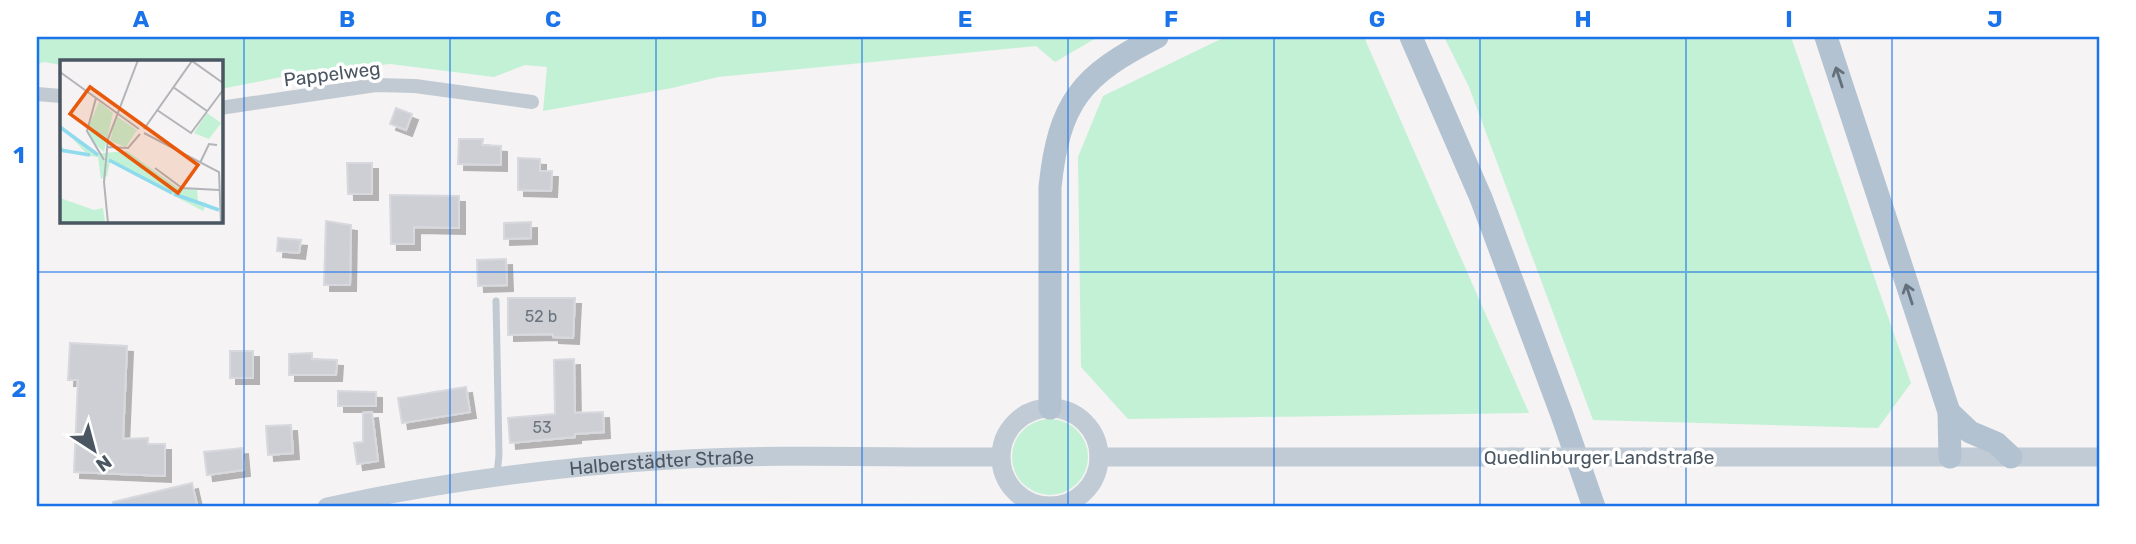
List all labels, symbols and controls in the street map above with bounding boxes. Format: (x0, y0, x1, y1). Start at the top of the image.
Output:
text: A (133, 5, 150, 33)
text: B (339, 5, 355, 33)
text: C (545, 5, 561, 33)
text: D (751, 5, 767, 33)
text: E (958, 5, 972, 33)
text: F (1164, 5, 1178, 33)
text: G (1369, 5, 1385, 33)
text: H (1574, 5, 1592, 33)
text: I (1785, 5, 1793, 33)
text: J (1987, 5, 2003, 33)
street label: Pappelweg (282, 57, 382, 91)
inset map (60, 60, 222, 222)
one-way arrow (1832, 67, 1844, 89)
text: 1 (13, 141, 25, 169)
one-way arrow (1902, 283, 1915, 305)
house number: 52 b (525, 307, 557, 326)
text: 2 (12, 375, 26, 403)
north arrow (60, 414, 130, 484)
house number: 53 (532, 418, 552, 437)
street label: Halberstädter Straße (568, 445, 754, 480)
street label: Quedlinburger Landstraße (1484, 446, 1714, 469)
text: N (91, 450, 116, 477)

